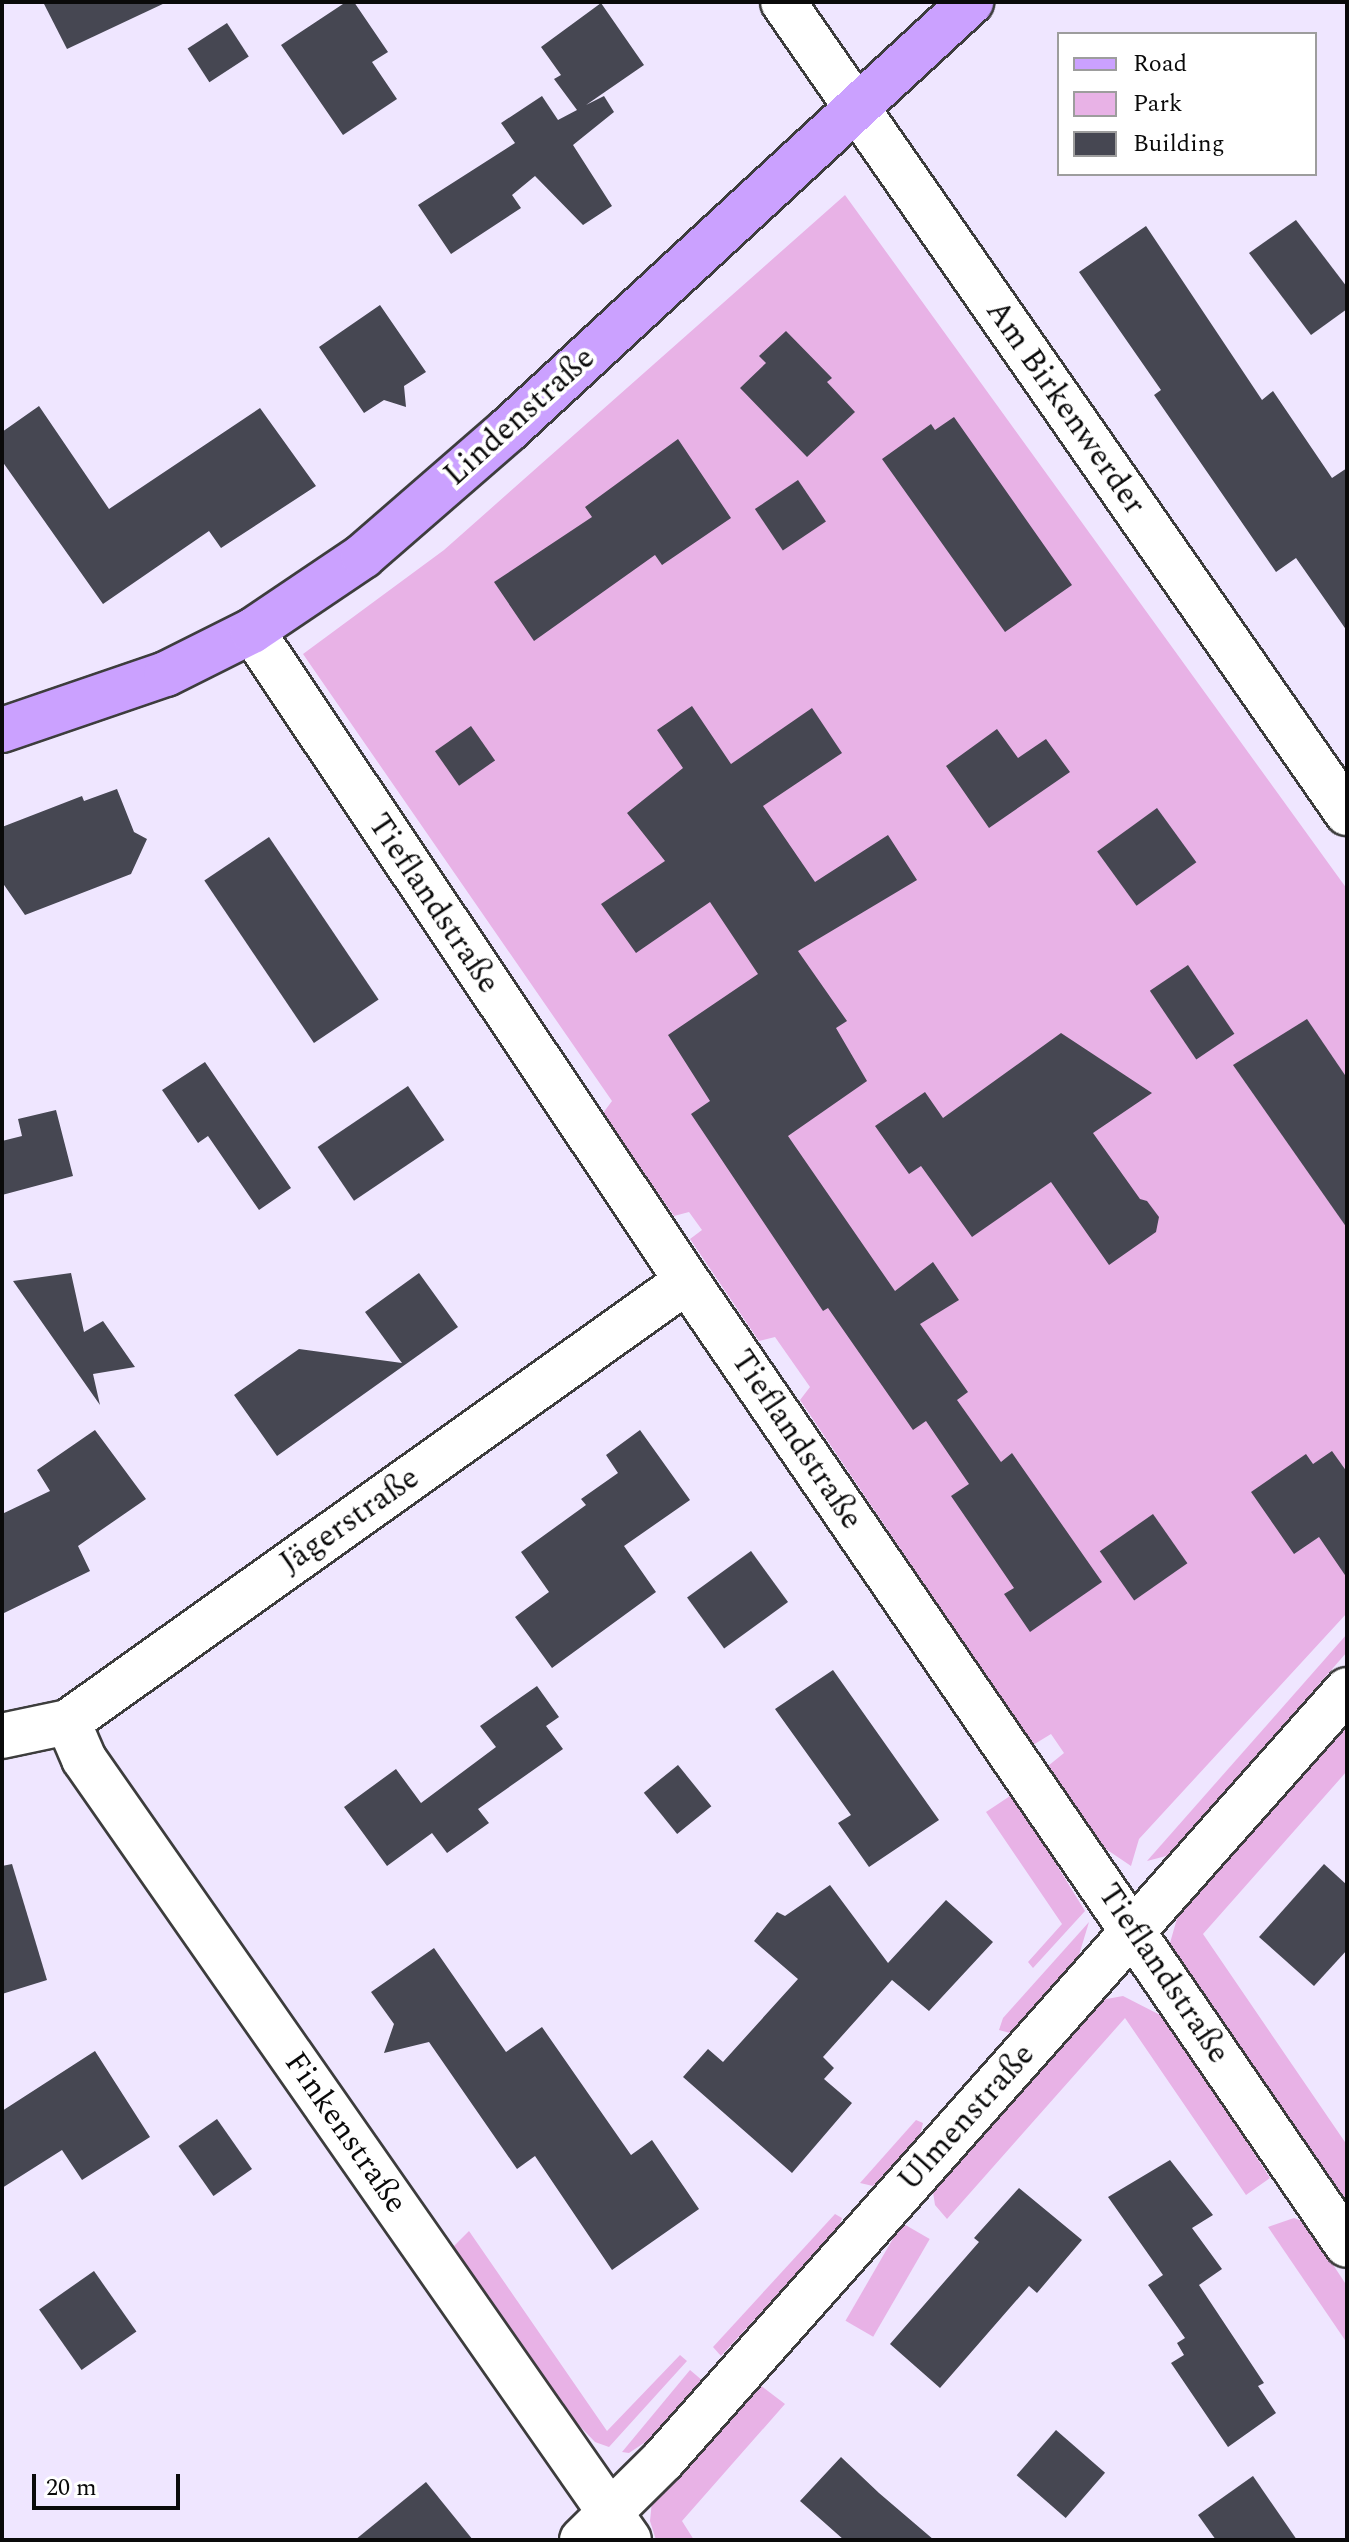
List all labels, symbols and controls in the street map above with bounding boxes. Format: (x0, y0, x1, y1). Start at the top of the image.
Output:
legend (1057, 32, 1317, 176)
text: Road (1133, 46, 1187, 82)
text: Park (1133, 86, 1183, 122)
text: Building (1133, 126, 1225, 162)
street label: Am Birkenwerder (977, 293, 1153, 523)
street label: Lindenstraße (437, 339, 603, 495)
street label: Tieflandstraße (359, 807, 507, 1001)
street label: Tieflandstraße (722, 1343, 870, 1537)
street label: Jägerstraße (273, 1459, 427, 1583)
street label: Tieflandstraße (1089, 1877, 1237, 2071)
street label: Ulmenstraße (891, 2036, 1043, 2200)
street label: Finkenstraße (275, 2045, 415, 2221)
scale bar (36, 2458, 184, 2508)
text: 20 m (46, 2470, 97, 2506)

